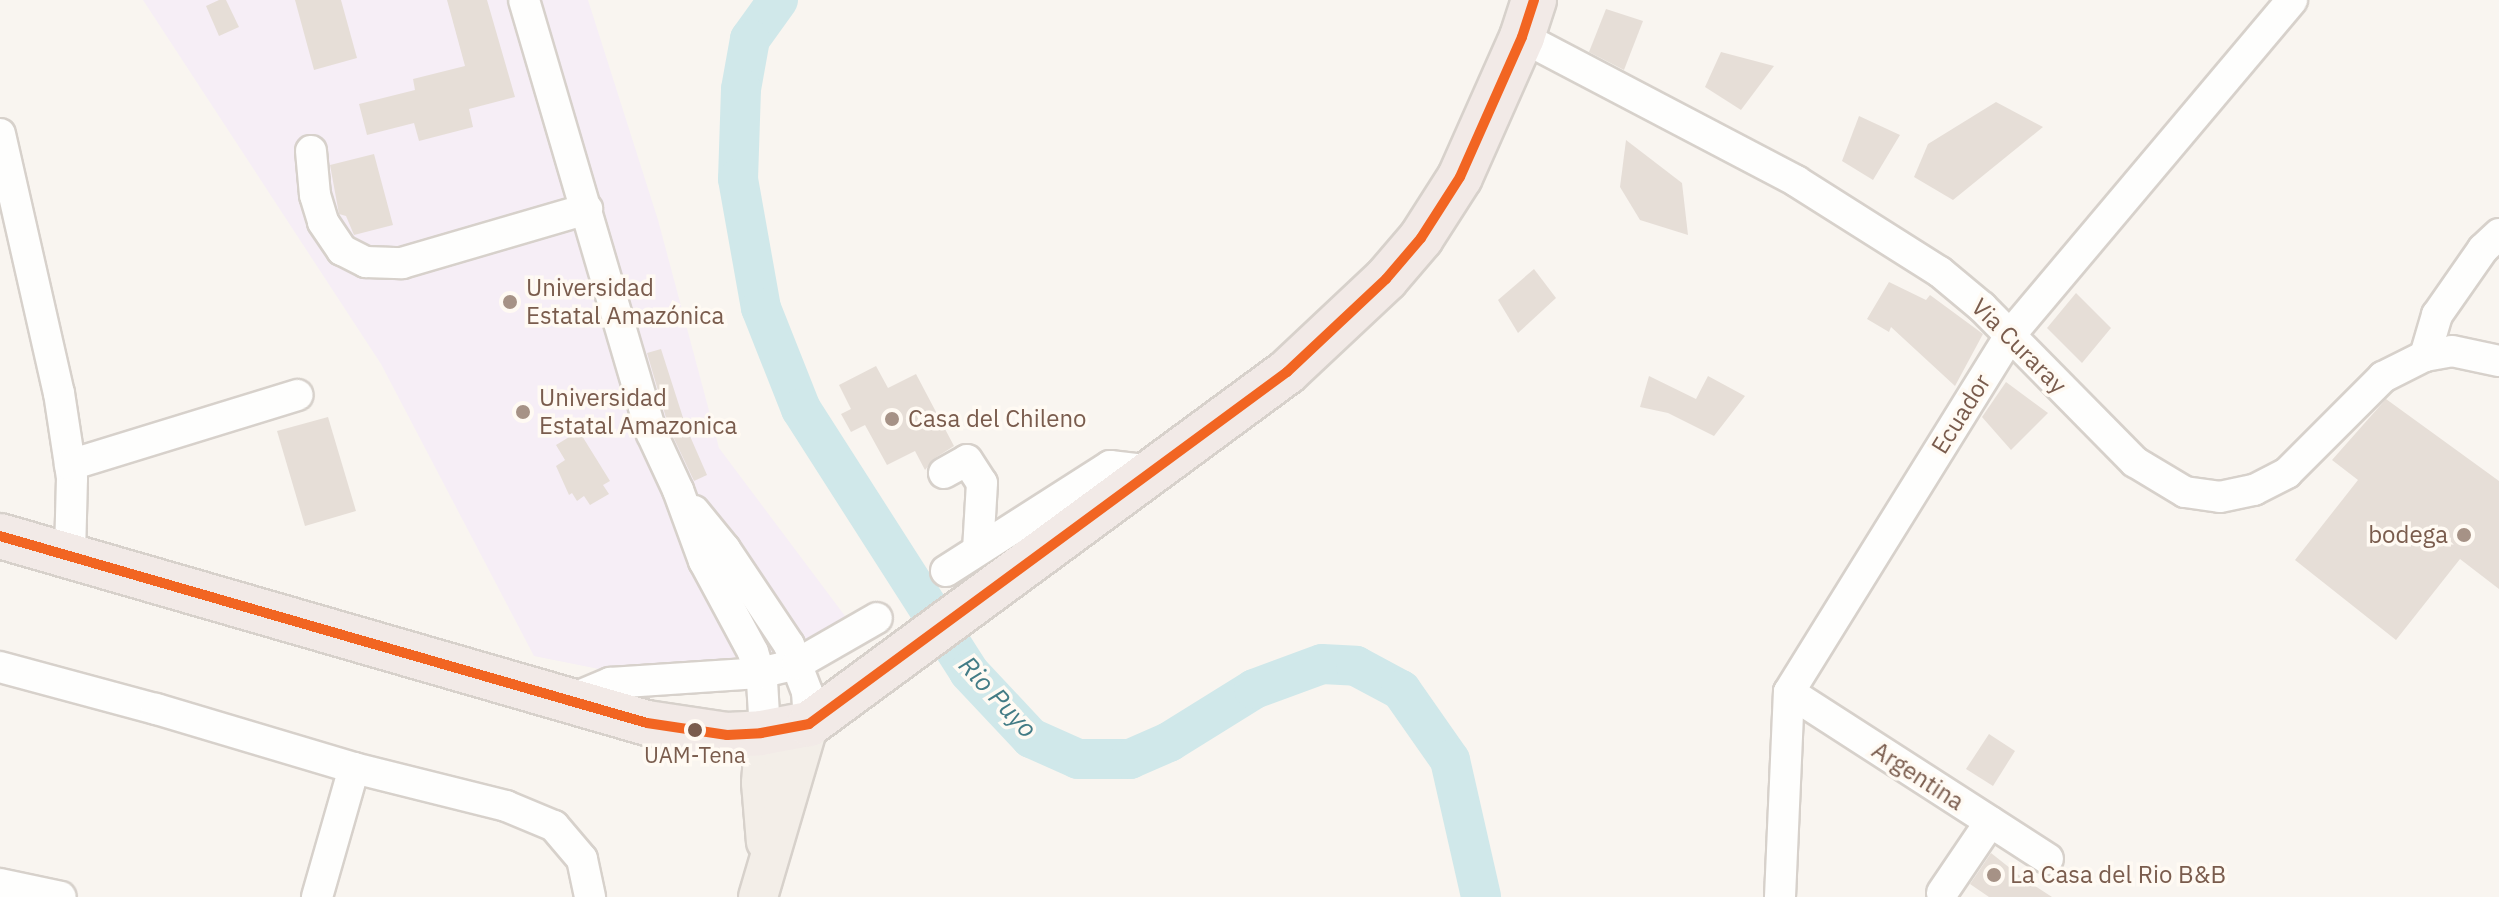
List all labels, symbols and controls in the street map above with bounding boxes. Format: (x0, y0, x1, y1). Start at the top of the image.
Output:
place label: Universidad Estatal Amazónica (526, 274, 724, 330)
street label: Via Curaray (1965, 292, 2073, 400)
marker: Universidad Estatal Amazónica (501, 293, 519, 311)
street label: Ecuador (1925, 369, 1997, 459)
place label: Universidad Estatal Amazonica (539, 384, 737, 440)
marker: Universidad Estatal Amazonica (514, 403, 532, 421)
place label: Casa del Chileno (908, 405, 1086, 433)
marker: Casa del Chileno (883, 410, 901, 428)
place label: bodega (2368, 521, 2448, 549)
marker: bodega (2455, 526, 2473, 544)
water label: Rio Puyo (952, 650, 1044, 744)
marker: UAM-Tena (687, 722, 703, 738)
street label: Argentina (1867, 736, 1969, 816)
place label: UAM-Tena (644, 742, 746, 768)
place label: La Casa del Rio B&B (2010, 861, 2226, 889)
marker: La Casa del Rio B&B (1985, 866, 2003, 884)

